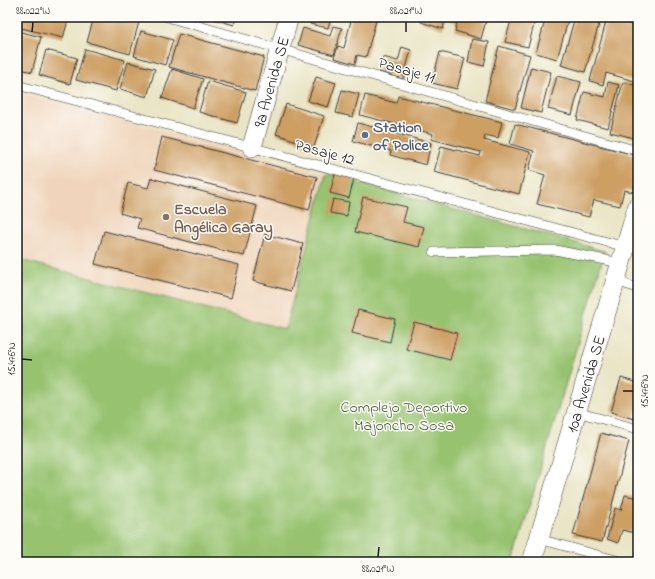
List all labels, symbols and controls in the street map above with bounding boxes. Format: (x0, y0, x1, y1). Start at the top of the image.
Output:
text: 88.022°W (16, 4, 50, 19)
text: 88.021°W (390, 4, 422, 19)
street label: 9a Avenida SE (248, 34, 297, 130)
street label: Pasaje 11 (375, 51, 438, 90)
place label: Station of Police (373, 116, 430, 158)
marker: Station of Police (360, 130, 370, 140)
street label: Pasaje 12 (292, 133, 357, 172)
place label: Escuela Angélica Garay (174, 198, 273, 241)
marker: Escuela Angélica Garay (161, 212, 171, 222)
street label: 10a Avenida SE (561, 333, 613, 436)
text: 15.476°N (5, 342, 20, 376)
text: 15.476°N (638, 374, 653, 408)
park label: Complejo Deportivo Majoncho Sosa (341, 396, 467, 438)
text: 88.021°W (362, 562, 394, 577)

